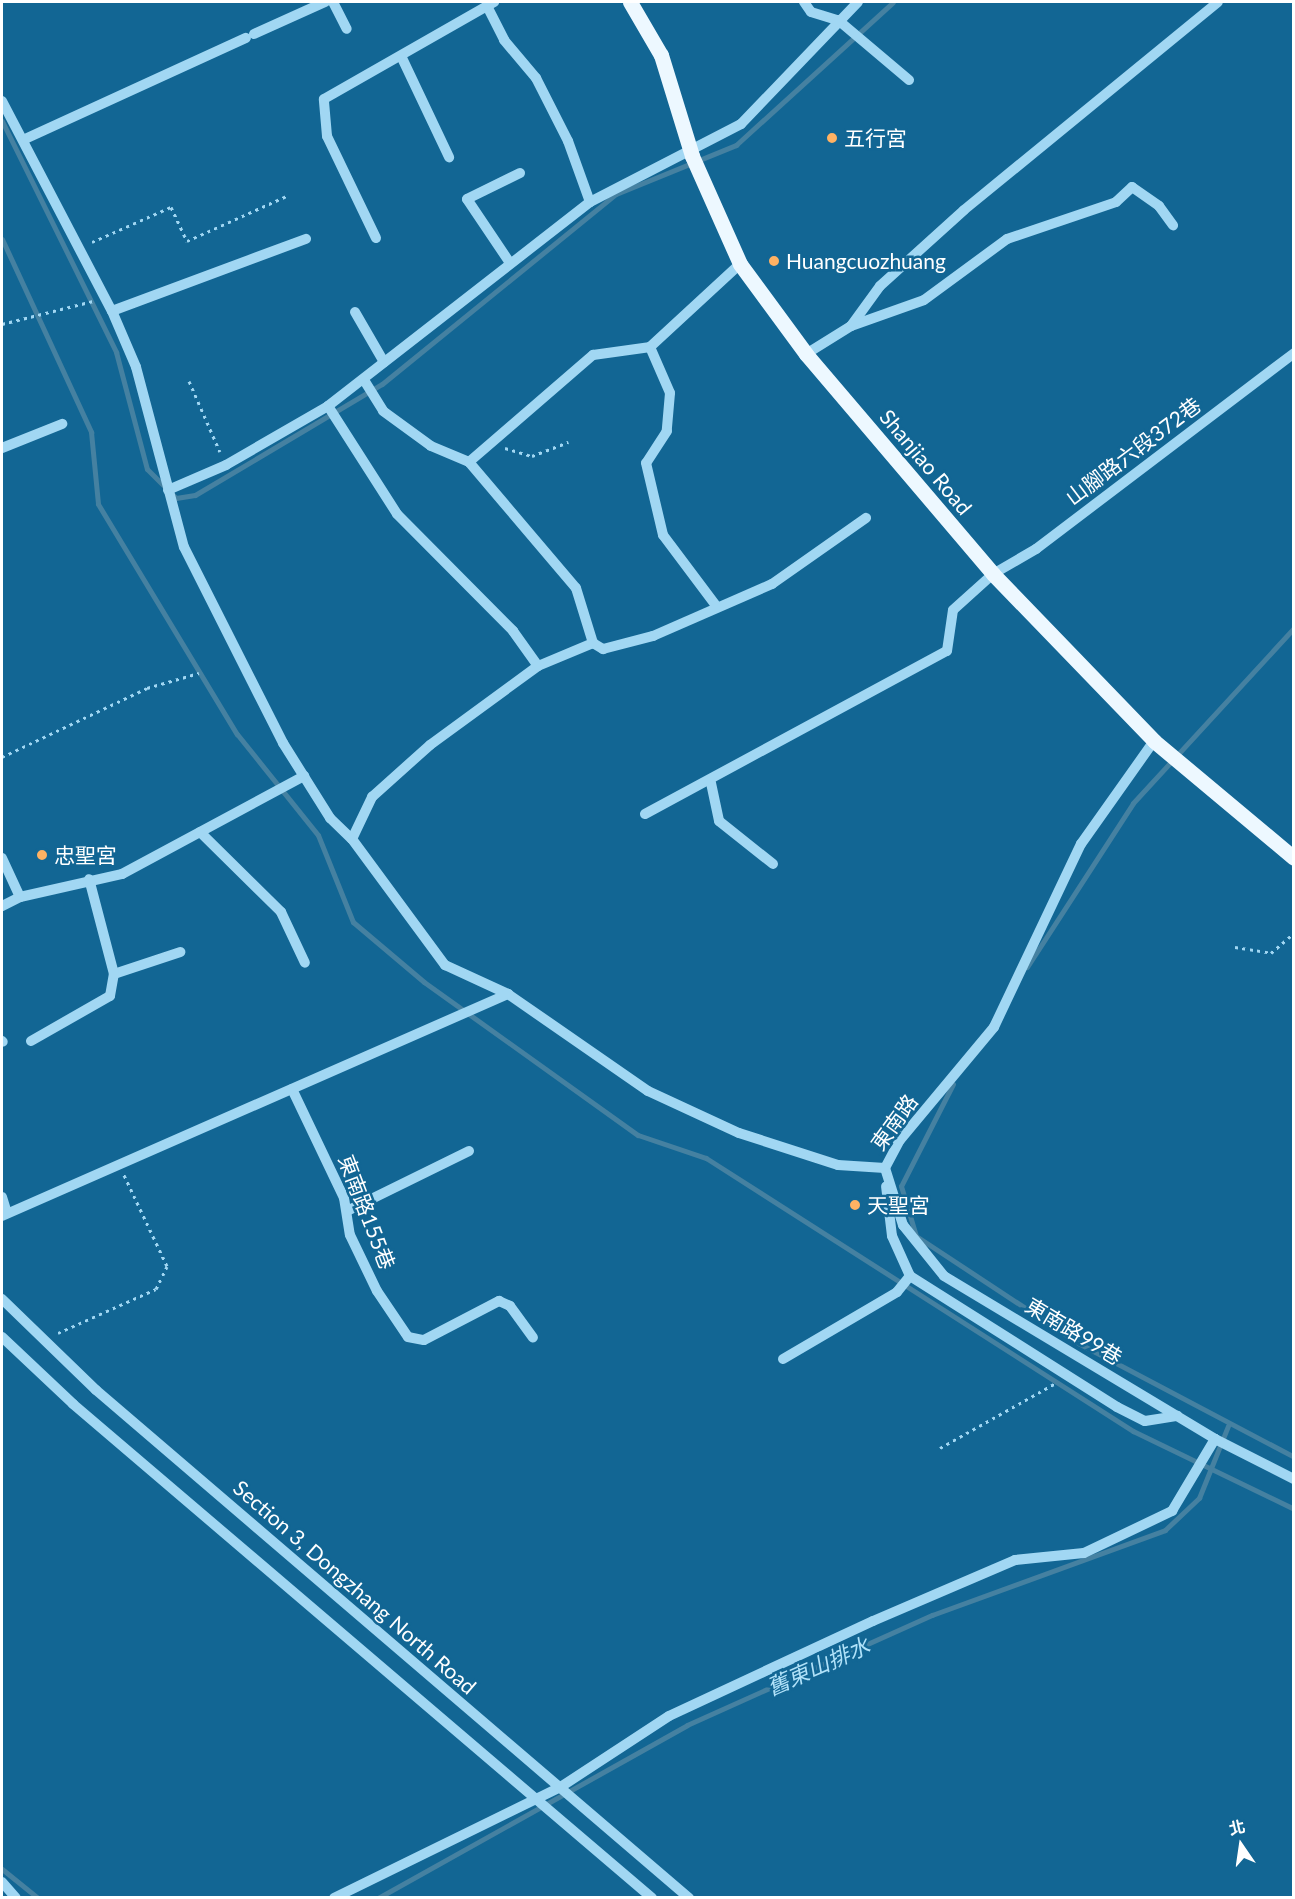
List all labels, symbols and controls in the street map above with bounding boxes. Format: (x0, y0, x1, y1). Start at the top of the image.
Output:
place label: 五行宮 (844, 125, 907, 151)
marker: 五行宮 (825, 131, 839, 145)
place label: Huangcuozhuang (786, 248, 946, 274)
marker: Huangcuozhuang (767, 254, 781, 268)
street label: 山腳路六段372巷 (1061, 392, 1205, 510)
street label: Shanjiao Road (875, 404, 977, 520)
place label: 忠聖宮 (54, 842, 117, 868)
marker: 忠聖宮 (35, 848, 49, 862)
street label: 東南路 (865, 1089, 923, 1155)
street label: 東南路155巷 (334, 1151, 400, 1273)
place label: 天聖宮 (867, 1192, 930, 1218)
marker: 天聖宮 (848, 1198, 862, 1212)
street label: 東南路99巷 (1021, 1292, 1127, 1370)
street label: Section 3, Dongzhang North Road (229, 1475, 481, 1699)
water label: 舊東山排水 (762, 1632, 874, 1700)
north arrow (1211, 1815, 1271, 1875)
text: 北 (1227, 1816, 1247, 1838)

